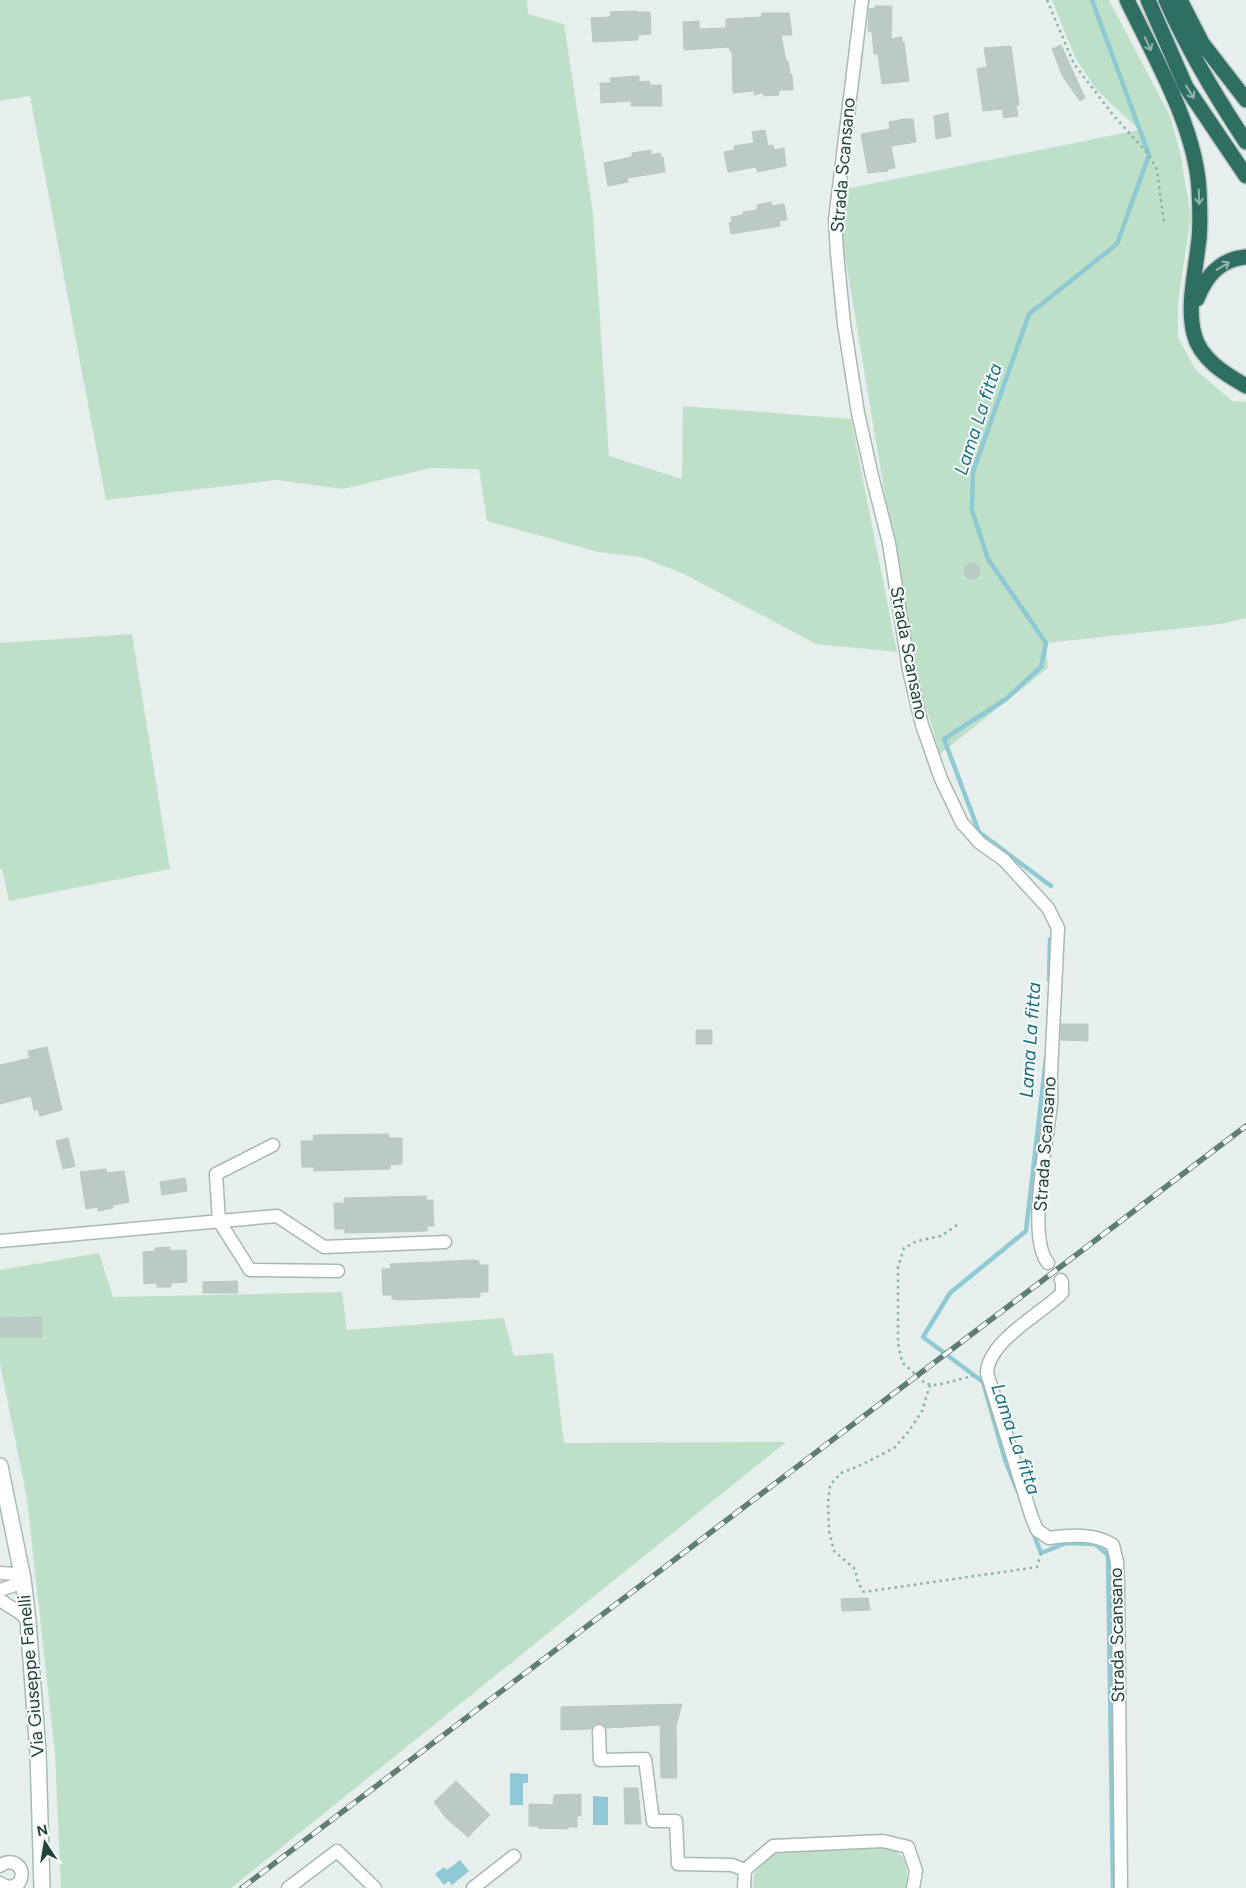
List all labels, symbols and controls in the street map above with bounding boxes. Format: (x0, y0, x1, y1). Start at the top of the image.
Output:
one-way arrow (1144, 36, 1153, 51)
one-way arrow (1184, 85, 1195, 99)
street label: Strada Scansano (826, 97, 860, 233)
one-way arrow (1195, 189, 1204, 205)
one-way arrow (1215, 260, 1229, 270)
water label: Lama La fitta (949, 360, 1007, 478)
street label: Strada Scansano (885, 584, 933, 722)
water label: Lama La fitta (1014, 981, 1046, 1099)
street label: Strada Scansano (1029, 1076, 1061, 1212)
water label: Lama La fitta (986, 1380, 1046, 1498)
street label: Strada Scansano (1105, 1567, 1129, 1703)
street label: Via Giuseppe Fanelli (13, 1594, 49, 1758)
north arrow (20, 1818, 70, 1868)
text: N (35, 1821, 49, 1840)

